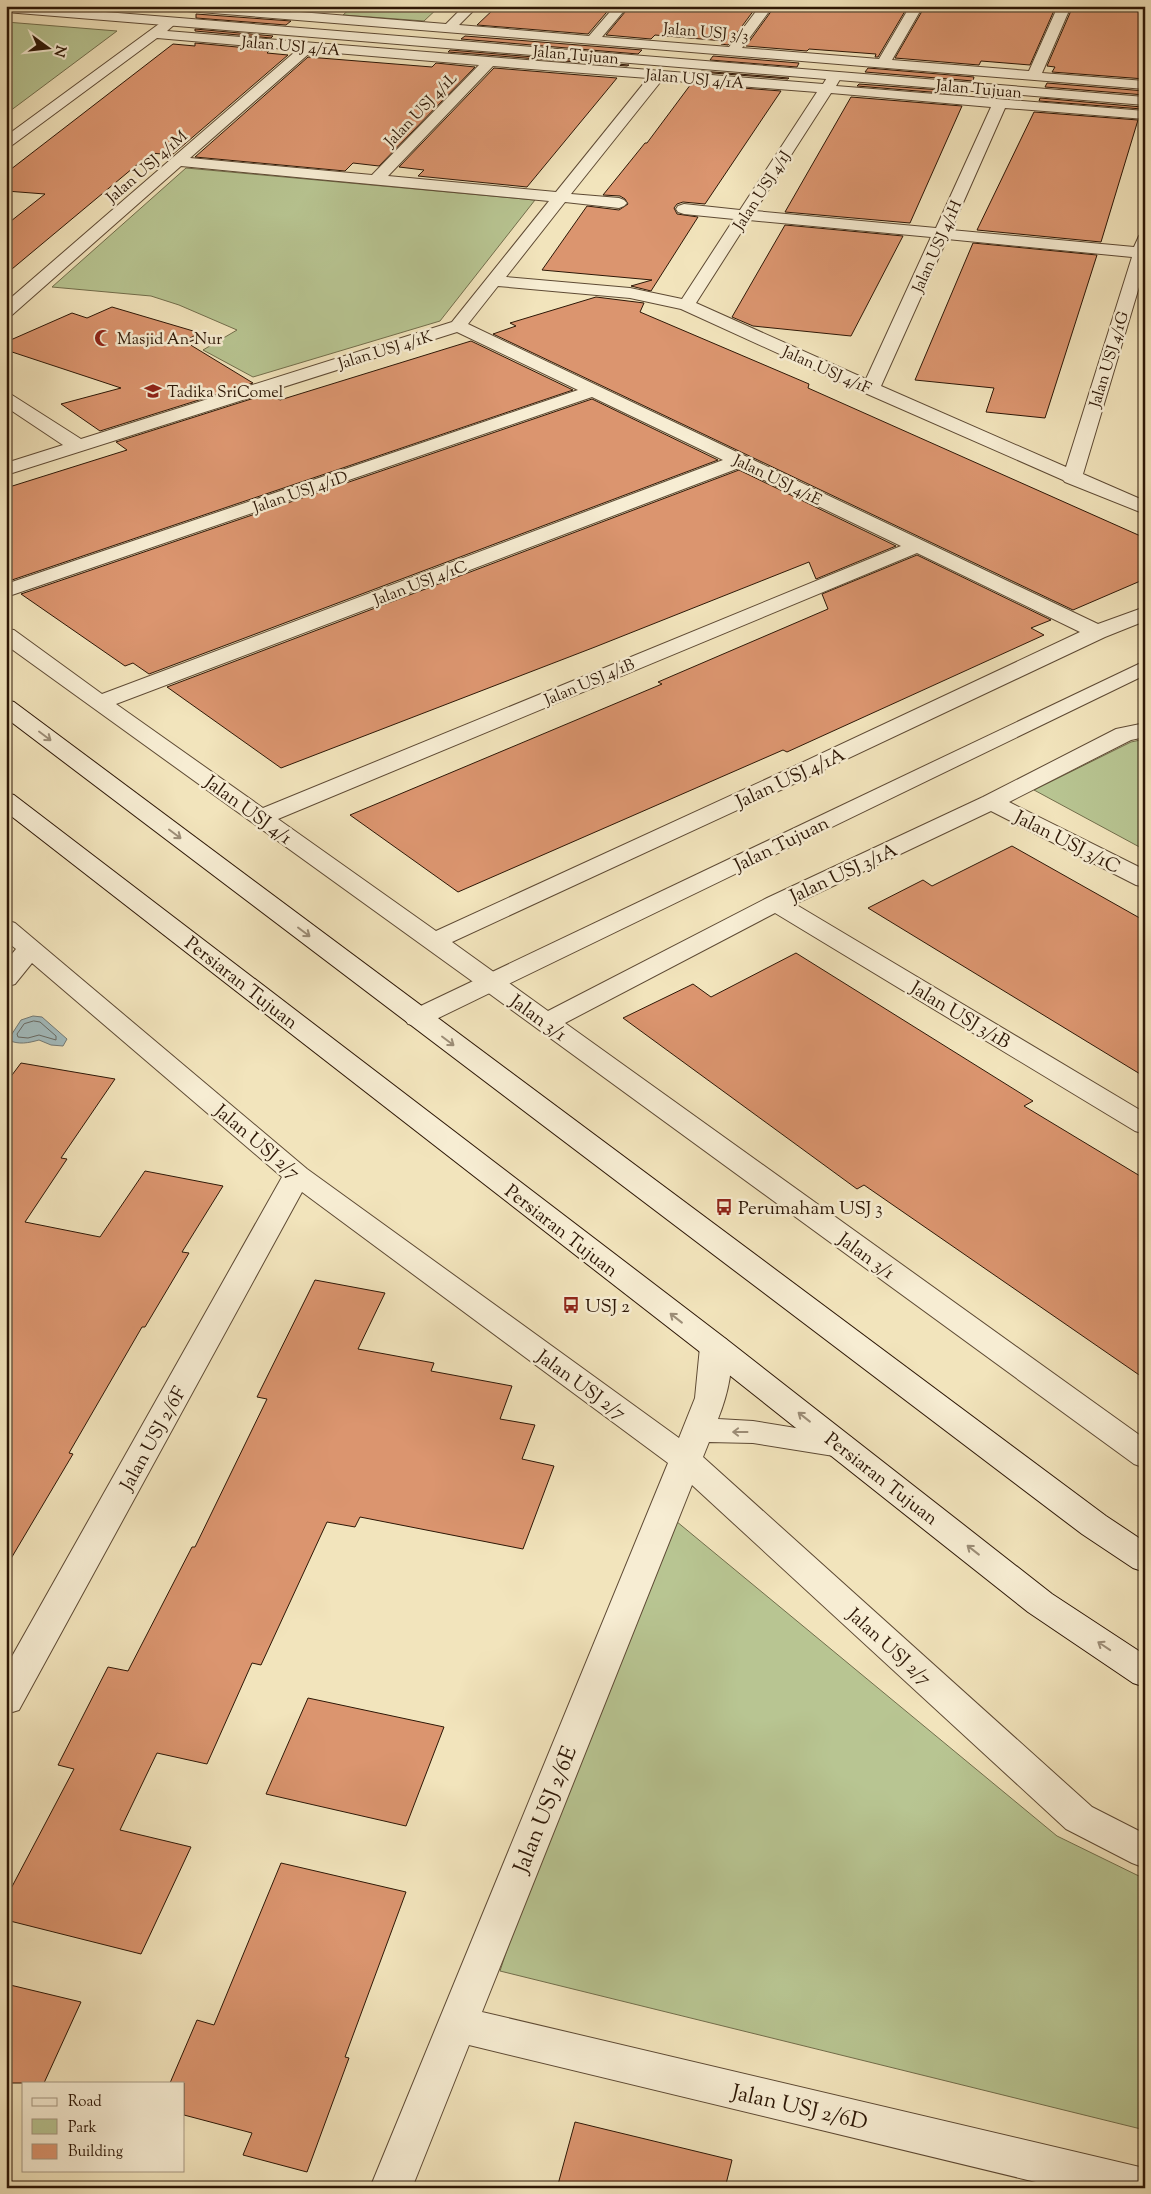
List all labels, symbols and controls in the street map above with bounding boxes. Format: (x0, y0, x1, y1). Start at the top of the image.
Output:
street label: Jalan USJ 3/3 (661, 18, 749, 49)
north arrow (22, 22, 72, 72)
street label: Jalan USJ 4/1A (239, 32, 341, 63)
street label: Jalan Tujuan (531, 41, 620, 72)
text: N (48, 43, 70, 59)
street label: Jalan USJ 4/1A (643, 65, 745, 96)
street label: Jalan USJ 4/1L (380, 68, 464, 154)
street label: Jalan Tujuan (934, 75, 1023, 106)
street label: Jalan USJ 4/1M (101, 126, 193, 210)
street label: Jalan USJ 4/1J (728, 147, 798, 236)
street label: Jalan USJ 4/1H (907, 197, 969, 298)
street label: Jalan USJ 4/1G (1085, 309, 1136, 412)
street label: Jalan USJ 4/1K (335, 326, 436, 377)
mosque icon: Masjid An-Nur (93, 328, 113, 348)
place label: Masjid An-Nur (117, 329, 222, 352)
street label: Jalan USJ 4/1F (777, 341, 874, 401)
school or university icon: Tadika SriComel (143, 381, 163, 401)
place label: Tadika SriComel (167, 382, 284, 405)
street label: Jalan USJ 4/1E (728, 449, 825, 513)
street label: Jalan USJ 4/1D (249, 466, 351, 521)
street label: Jalan USJ 4/1C (370, 556, 471, 613)
street label: Jalan USJ 4/1B (540, 654, 639, 713)
one-way arrow (38, 731, 51, 742)
street label: Jalan USJ 4/1A (731, 742, 851, 817)
street label: Jalan USJ 4/1 (197, 769, 297, 852)
street label: Jalan USJ 3/1C (1008, 804, 1125, 882)
street label: Jalan Tujuan (729, 811, 834, 880)
one-way arrow (168, 829, 181, 840)
street label: Jalan USJ 3/1A (785, 837, 903, 911)
one-way arrow (297, 927, 310, 938)
street label: Persiaran Tujuan (178, 931, 303, 1037)
street label: Jalan USJ 3/1B (904, 975, 1015, 1057)
street label: Jalan 3/1 (503, 989, 572, 1049)
one-way arrow (441, 1036, 455, 1046)
street label: Jalan USJ 2/7 (207, 1098, 306, 1187)
street label: Persiaran Tujuan (498, 1179, 623, 1285)
place label: Perumaham USJ 3 (738, 1196, 883, 1223)
bus stop icon: Perumaham USJ 3 (714, 1197, 734, 1217)
street label: Jalan 3/1 (831, 1227, 900, 1287)
place label: USJ 2 (585, 1294, 630, 1321)
bus stop icon: USJ 2 (561, 1295, 581, 1315)
one-way arrow (670, 1312, 683, 1323)
street label: Jalan USJ 2/7 (529, 1344, 631, 1428)
street label: Jalan USJ 2/6F (114, 1382, 194, 1497)
one-way arrow (798, 1412, 811, 1423)
one-way arrow (732, 1427, 748, 1437)
street label: Persiaran Tujuan (818, 1427, 943, 1533)
one-way arrow (967, 1545, 980, 1556)
street label: Jalan USJ 2/7 (840, 1602, 937, 1693)
one-way arrow (1098, 1641, 1112, 1651)
street label: Jalan USJ 2/6E (506, 1742, 587, 1879)
street label: Jalan USJ 2/6D (727, 2078, 870, 2140)
legend (22, 2082, 185, 2172)
text: Road (68, 2092, 102, 2113)
text: Park (68, 2118, 97, 2139)
text: Building (68, 2142, 123, 2163)

